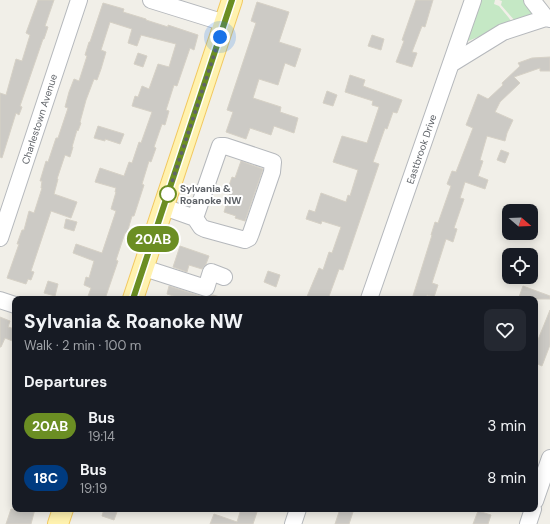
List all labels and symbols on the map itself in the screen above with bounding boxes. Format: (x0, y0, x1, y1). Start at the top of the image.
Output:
your location (210, 27, 230, 47)
street label: Charlestown Avenue (19, 72, 60, 166)
street label: Eastbrook Drive (403, 112, 440, 186)
place label: Sylvania & Roanoke NW (180, 182, 241, 207)
marker: Sylvania & Roanoke NW (159, 185, 177, 203)
north arrow (502, 204, 538, 240)
line badge: 20AB (125, 226, 181, 252)

